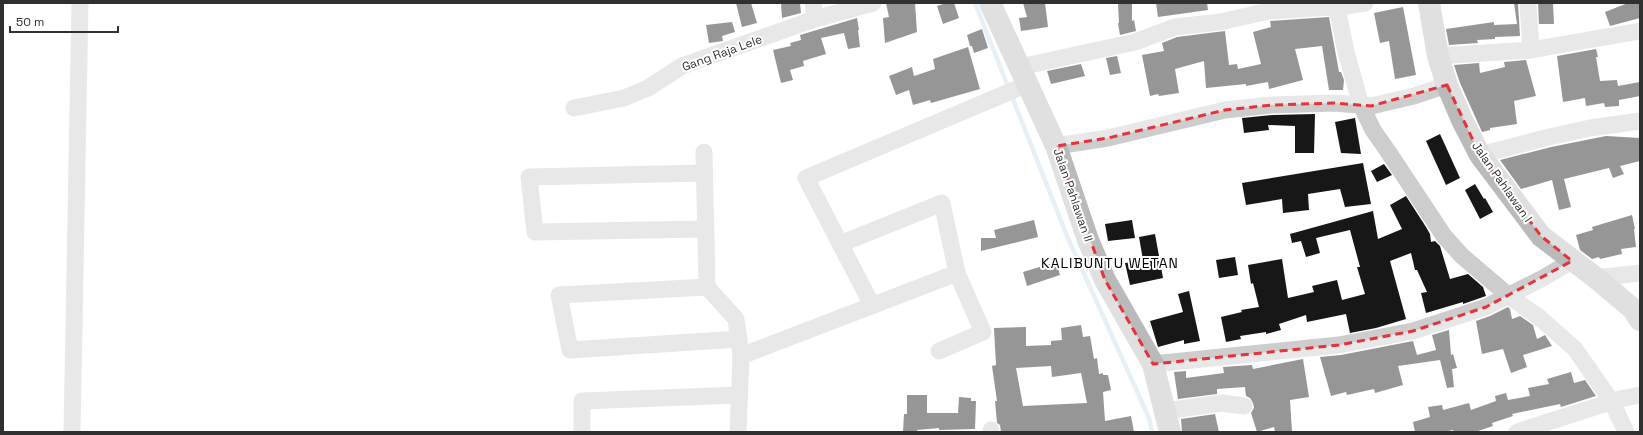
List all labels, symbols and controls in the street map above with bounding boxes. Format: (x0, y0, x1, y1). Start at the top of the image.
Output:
scale bar (10, 8, 118, 34)
text: 50 m (16, 14, 44, 30)
street label: Gang Raja Lele (680, 31, 764, 75)
street label: Jalan Pahlawan I (1468, 139, 1536, 225)
street label: Jalan Pahlawan II (1050, 146, 1096, 244)
district label: KALIBUNTU WETAN (1041, 254, 1179, 272)

